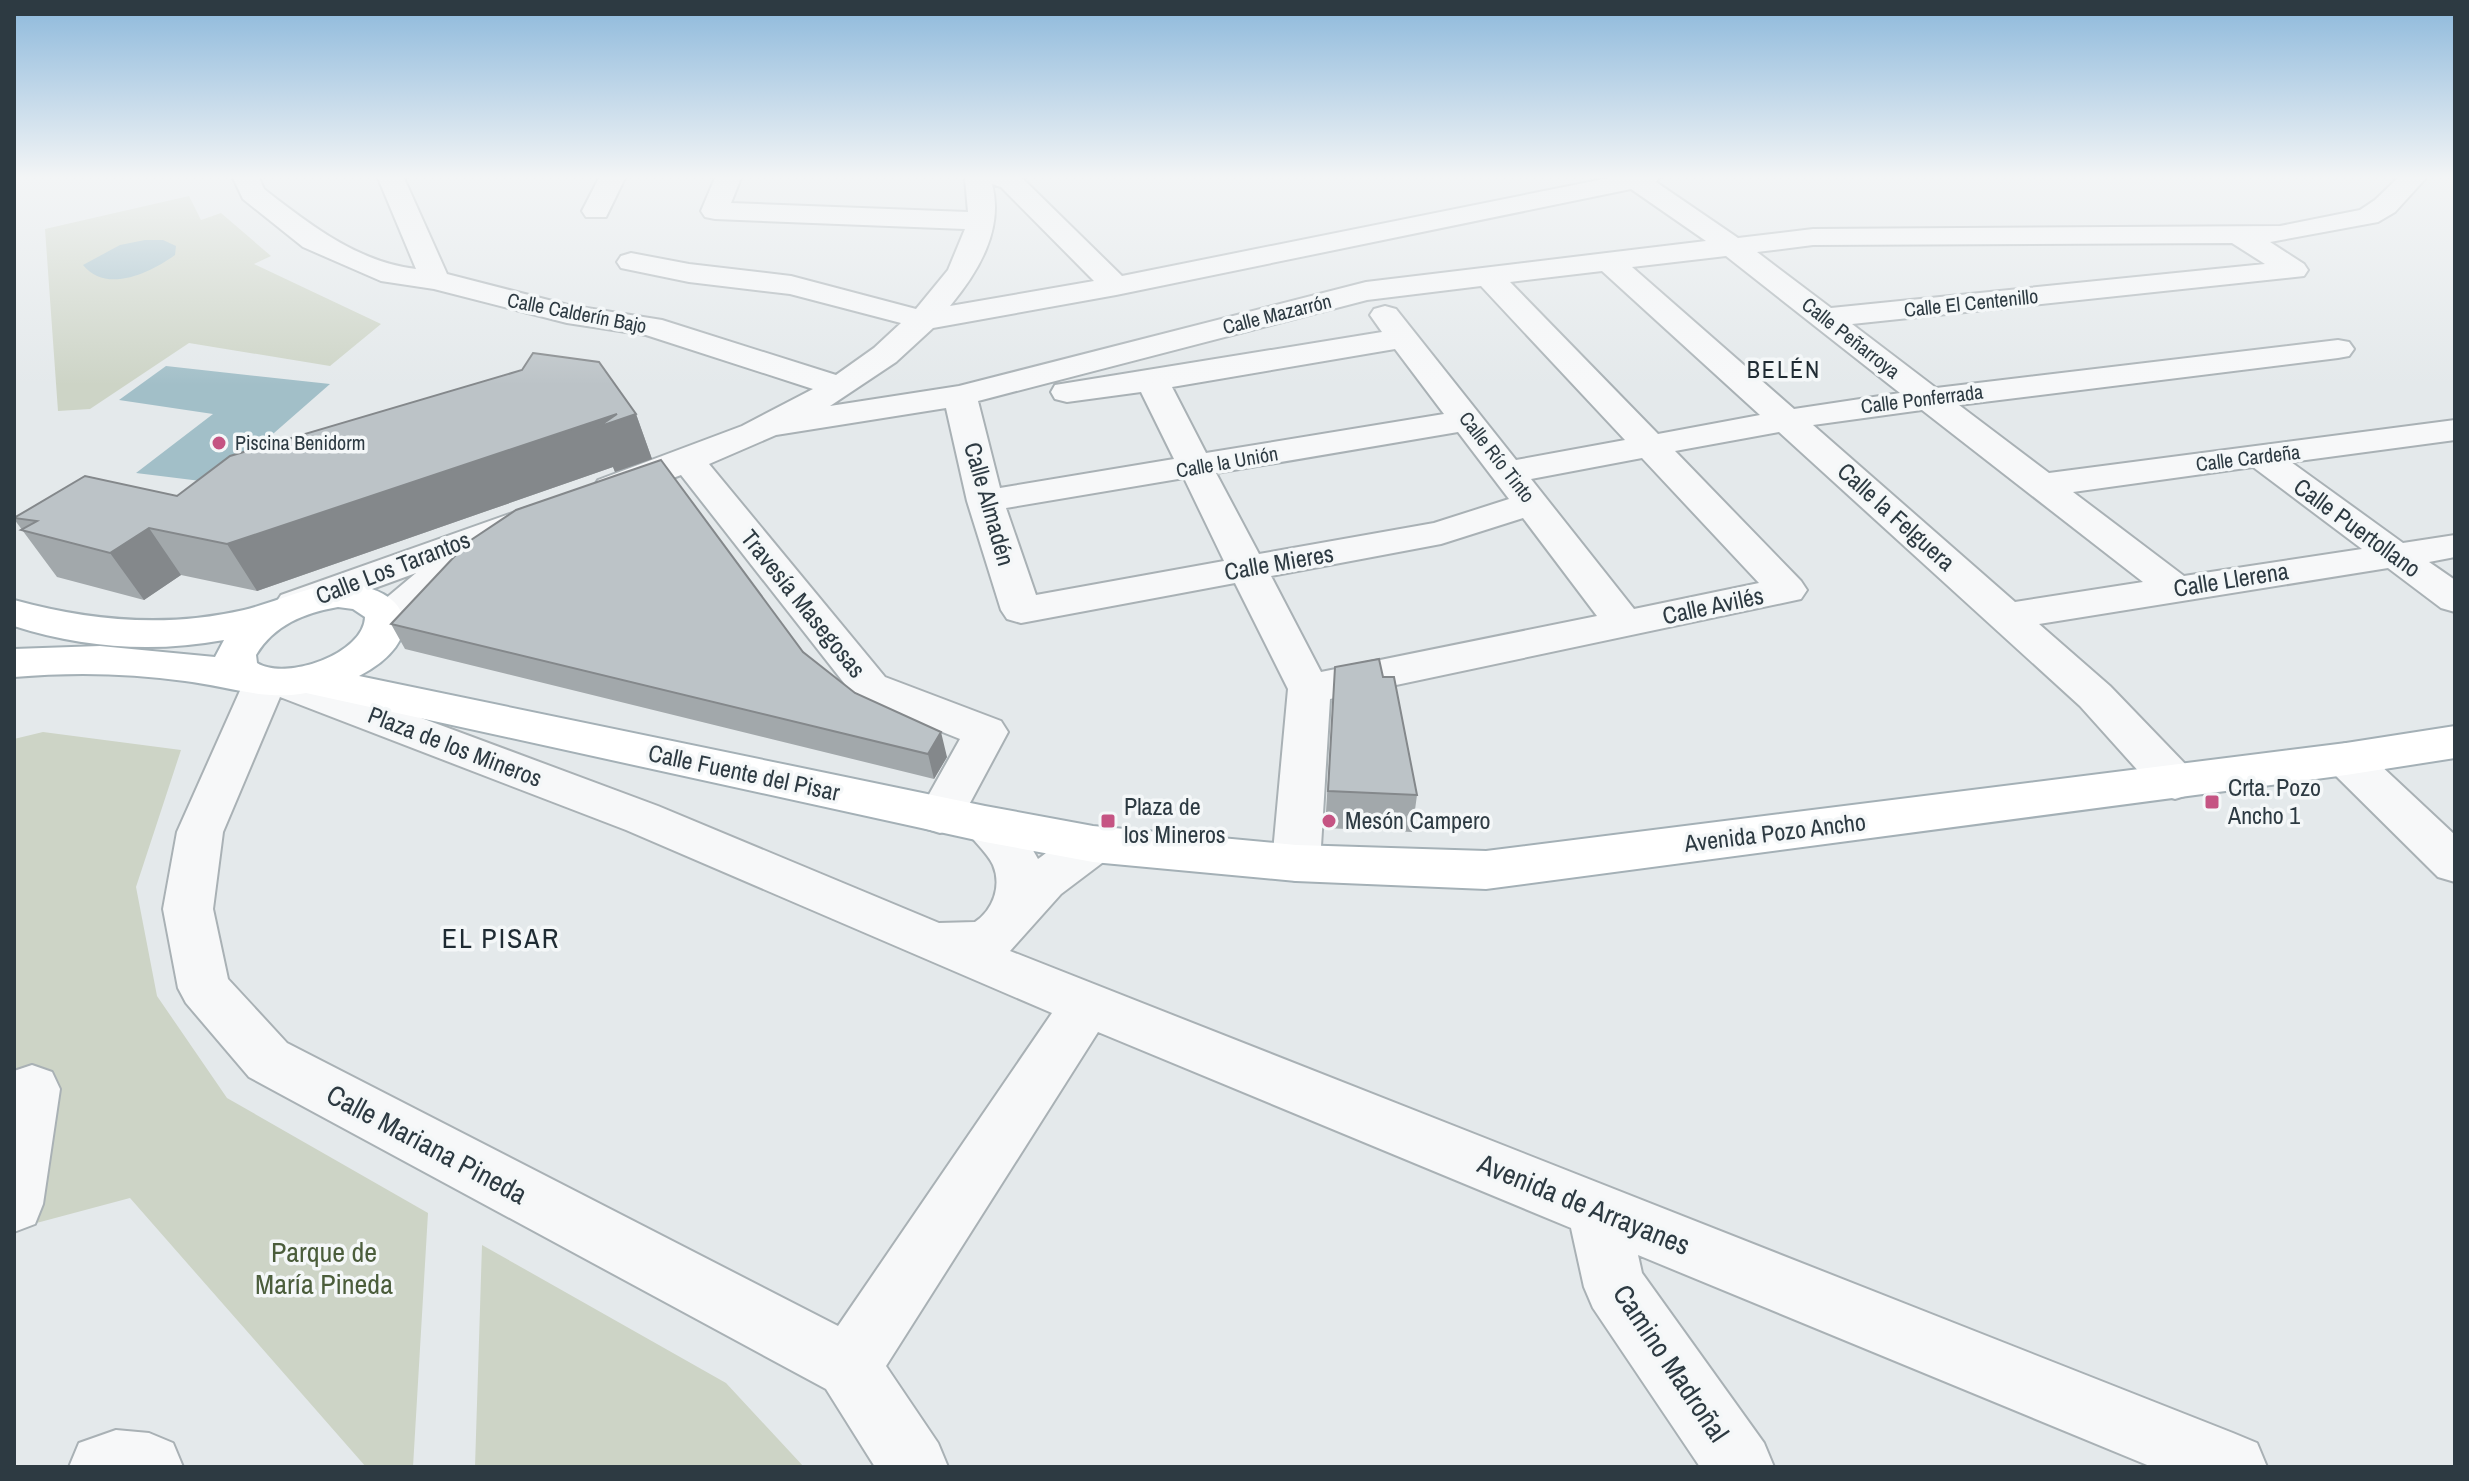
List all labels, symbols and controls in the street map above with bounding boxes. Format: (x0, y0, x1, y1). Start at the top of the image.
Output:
street label: Calle El Centenillo (1902, 282, 2039, 323)
street label: Calle Calderín Bajo (505, 286, 649, 339)
street label: Calle Mazarrón (1220, 287, 1334, 340)
street label: Calle Peñarroya (1797, 291, 1906, 384)
district label: BELÉN (1747, 353, 1821, 385)
street label: Calle Ponferrada (1859, 378, 1985, 419)
street label: Calle Río Tinto (1453, 406, 1542, 508)
place label: Piscina Benidorm (235, 429, 365, 456)
marker: Piscina Benidorm (210, 434, 228, 452)
street label: Calle Almadén (957, 438, 1023, 569)
street label: Calle Cardeña (2194, 438, 2302, 477)
street label: Calle la Unión (1174, 439, 1280, 484)
street label: Calle la Felguera (1831, 455, 1962, 578)
street label: Calle Puertollano (2288, 470, 2428, 584)
street label: Calle Los Tarantos (311, 523, 474, 611)
street label: Travesía Masegosas (734, 523, 873, 684)
street label: Calle Mieres (1222, 537, 1336, 587)
street label: Calle Llerena (2171, 554, 2291, 604)
street label: Calle Avilés (1659, 579, 1766, 631)
street label: Plaza de los Mineros (364, 698, 547, 794)
street label: Calle Fuente del Pisar (646, 736, 843, 808)
place label: Crta. Pozo Ancho 1 (2227, 771, 2321, 831)
place label: Plaza de los Mineros (1124, 790, 1226, 850)
marker: Crta. Pozo Ancho 1 (2203, 793, 2221, 811)
place label: Mesón Campero (1345, 804, 1490, 836)
street label: Avenida Pozo Ancho (1681, 805, 1867, 859)
marker: Plaza de los Mineros (1099, 812, 1117, 830)
marker: Mesón Campero (1320, 812, 1338, 830)
district label: EL PISAR (442, 919, 560, 957)
street label: Calle Mariana Pineda (320, 1075, 534, 1213)
street label: Avenida de Arrayanes (1471, 1144, 1696, 1264)
park label: Parque de María Pineda (255, 1233, 393, 1303)
street label: Camino Madroñal (1604, 1277, 1738, 1449)

